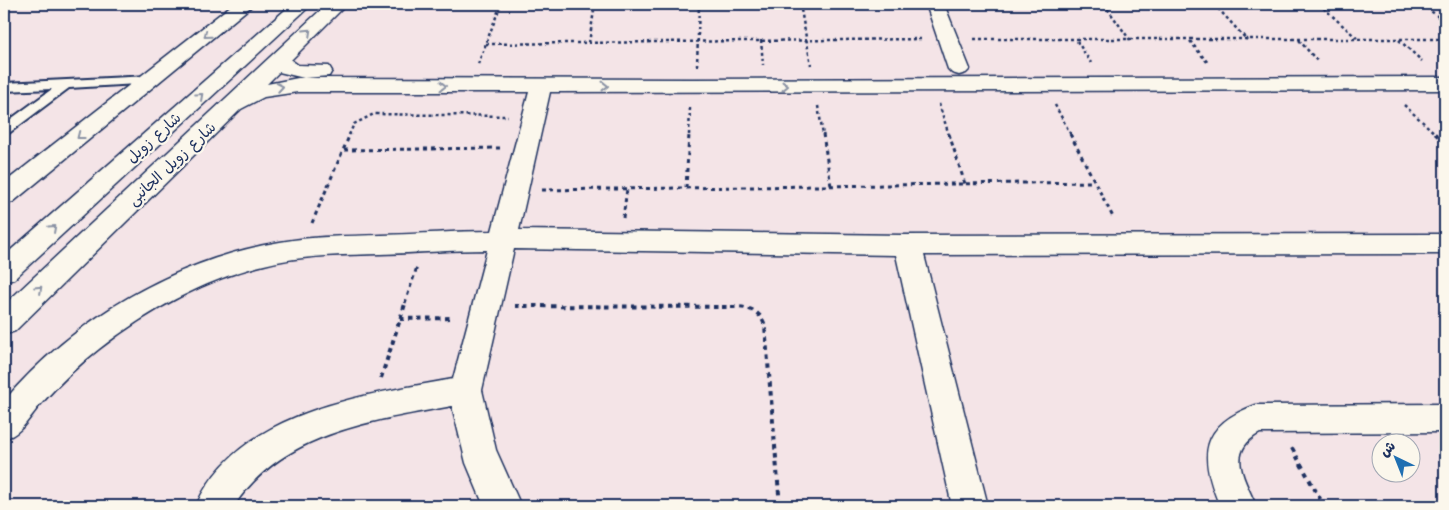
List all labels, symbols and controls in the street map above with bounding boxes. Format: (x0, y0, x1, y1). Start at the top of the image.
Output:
one-way arrow (204, 29, 213, 37)
one-way arrow (303, 29, 312, 38)
one-way arrow (439, 81, 447, 91)
one-way arrow (602, 81, 609, 91)
one-way arrow (782, 81, 789, 91)
one-way arrow (277, 82, 285, 93)
one-way arrow (195, 93, 204, 102)
street label: شارع زويل (122, 108, 186, 168)
street label: شارع زويل الجانبى (123, 117, 221, 211)
one-way arrow (77, 130, 86, 138)
one-way arrow (48, 225, 57, 234)
one-way arrow (33, 286, 42, 295)
north arrow (1372, 432, 1422, 482)
text: ش (1375, 437, 1400, 462)

